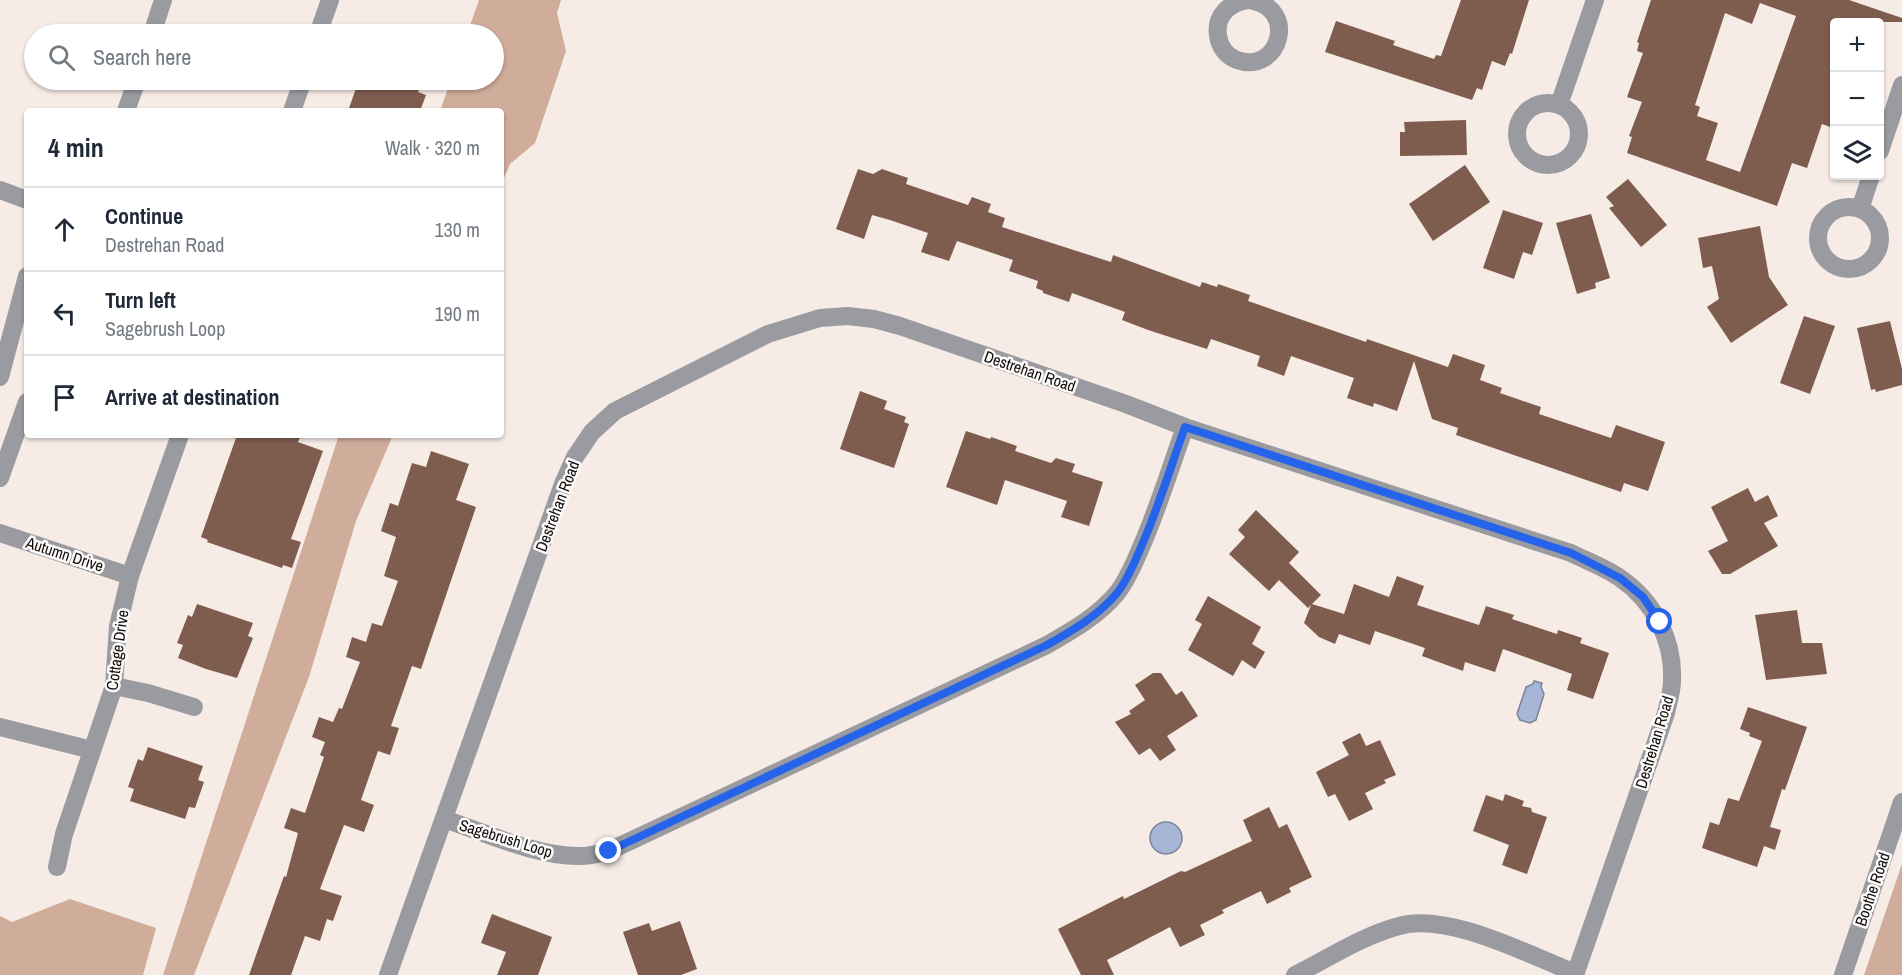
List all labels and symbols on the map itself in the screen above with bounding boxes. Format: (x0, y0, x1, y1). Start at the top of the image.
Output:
street label: Destrehan Road (981, 345, 1079, 397)
street label: Destrehan Road (530, 457, 584, 555)
street label: Autumn Drive (23, 531, 107, 577)
street label: Cottage Drive (100, 608, 134, 692)
route start (1646, 608, 1672, 634)
street label: Destrehan Road (1630, 693, 1678, 791)
street label: Sagebrush Loop (457, 813, 555, 863)
route end (595, 837, 621, 863)
street label: Boothe Road (1849, 849, 1895, 929)

